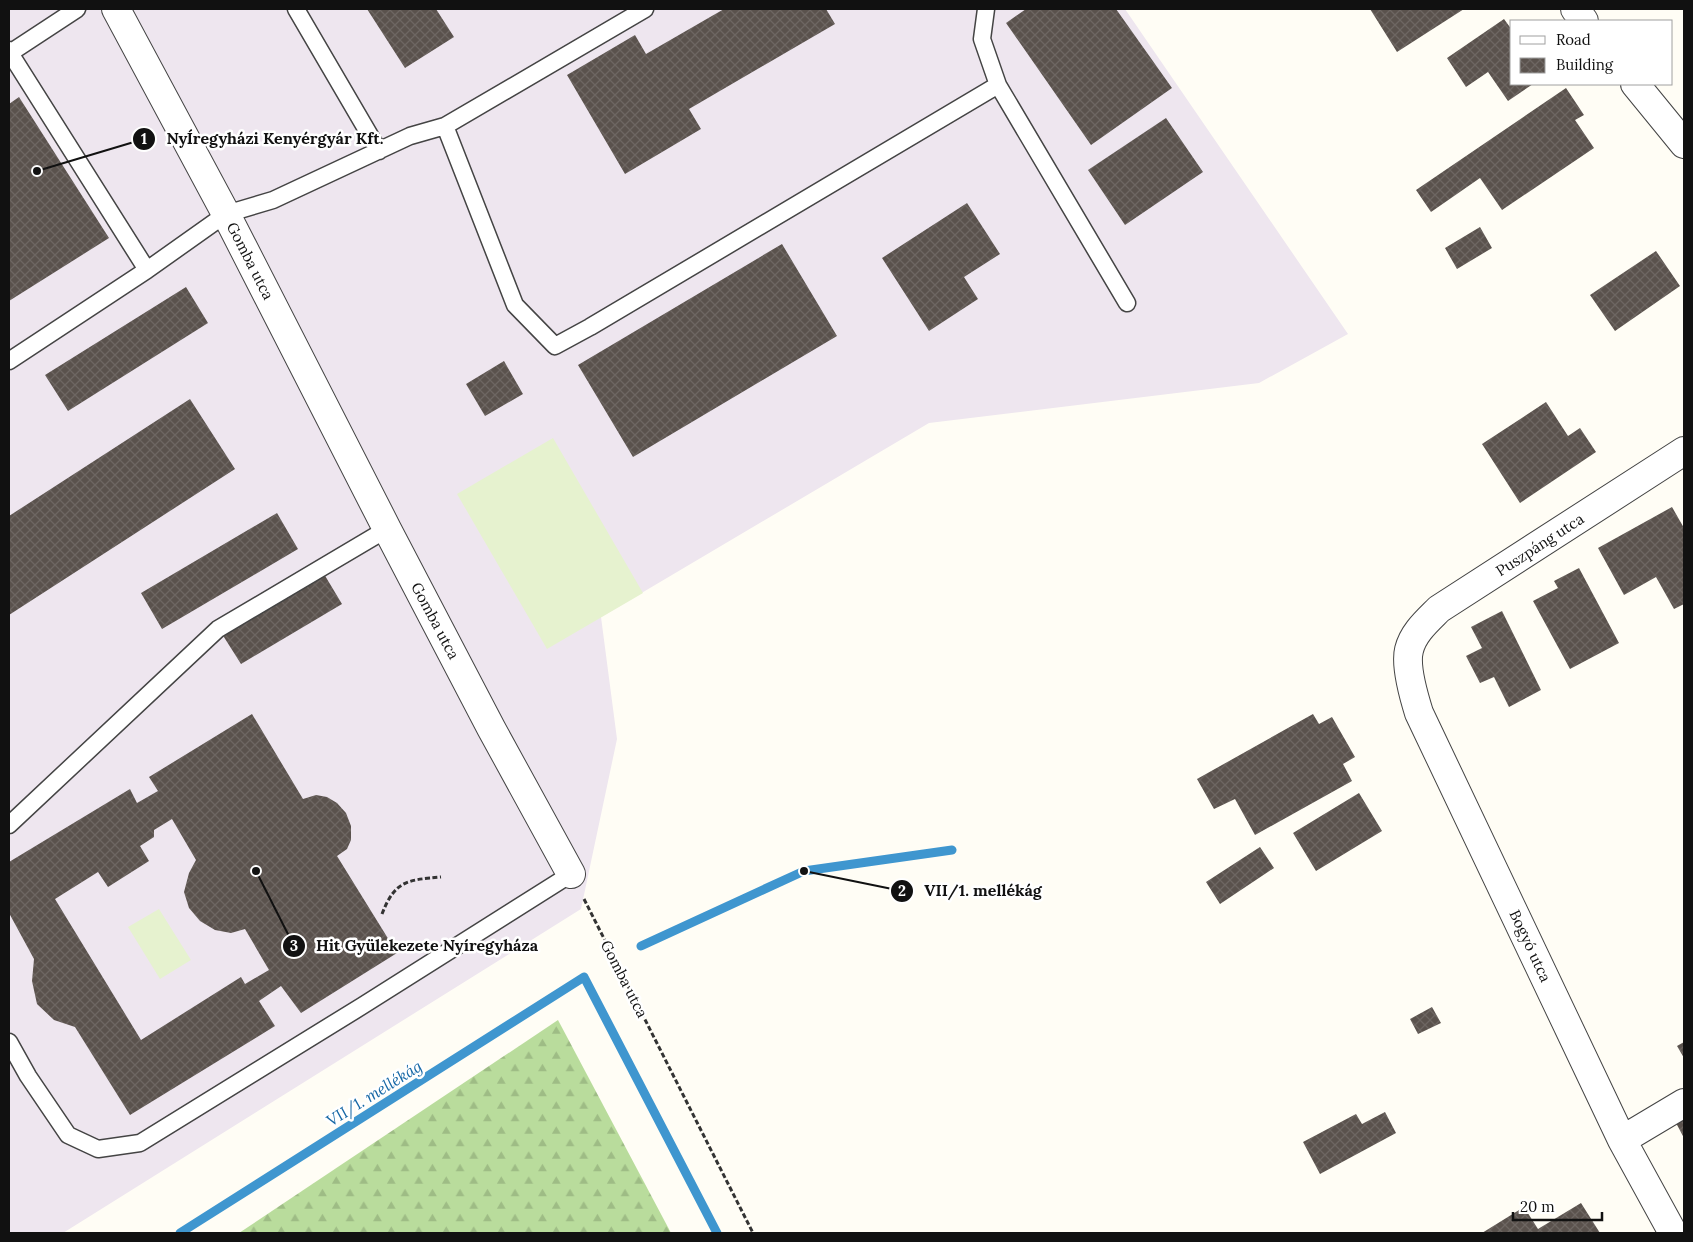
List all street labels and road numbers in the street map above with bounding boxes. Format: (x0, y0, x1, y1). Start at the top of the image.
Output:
street label: Gomba utca (223, 219, 278, 303)
street label: Puszpáng utca (1492, 509, 1588, 580)
street label: Gomba utca (407, 579, 464, 663)
street label: Bogyó utca (1505, 907, 1556, 985)
street label: Gomba utca (597, 937, 652, 1021)

